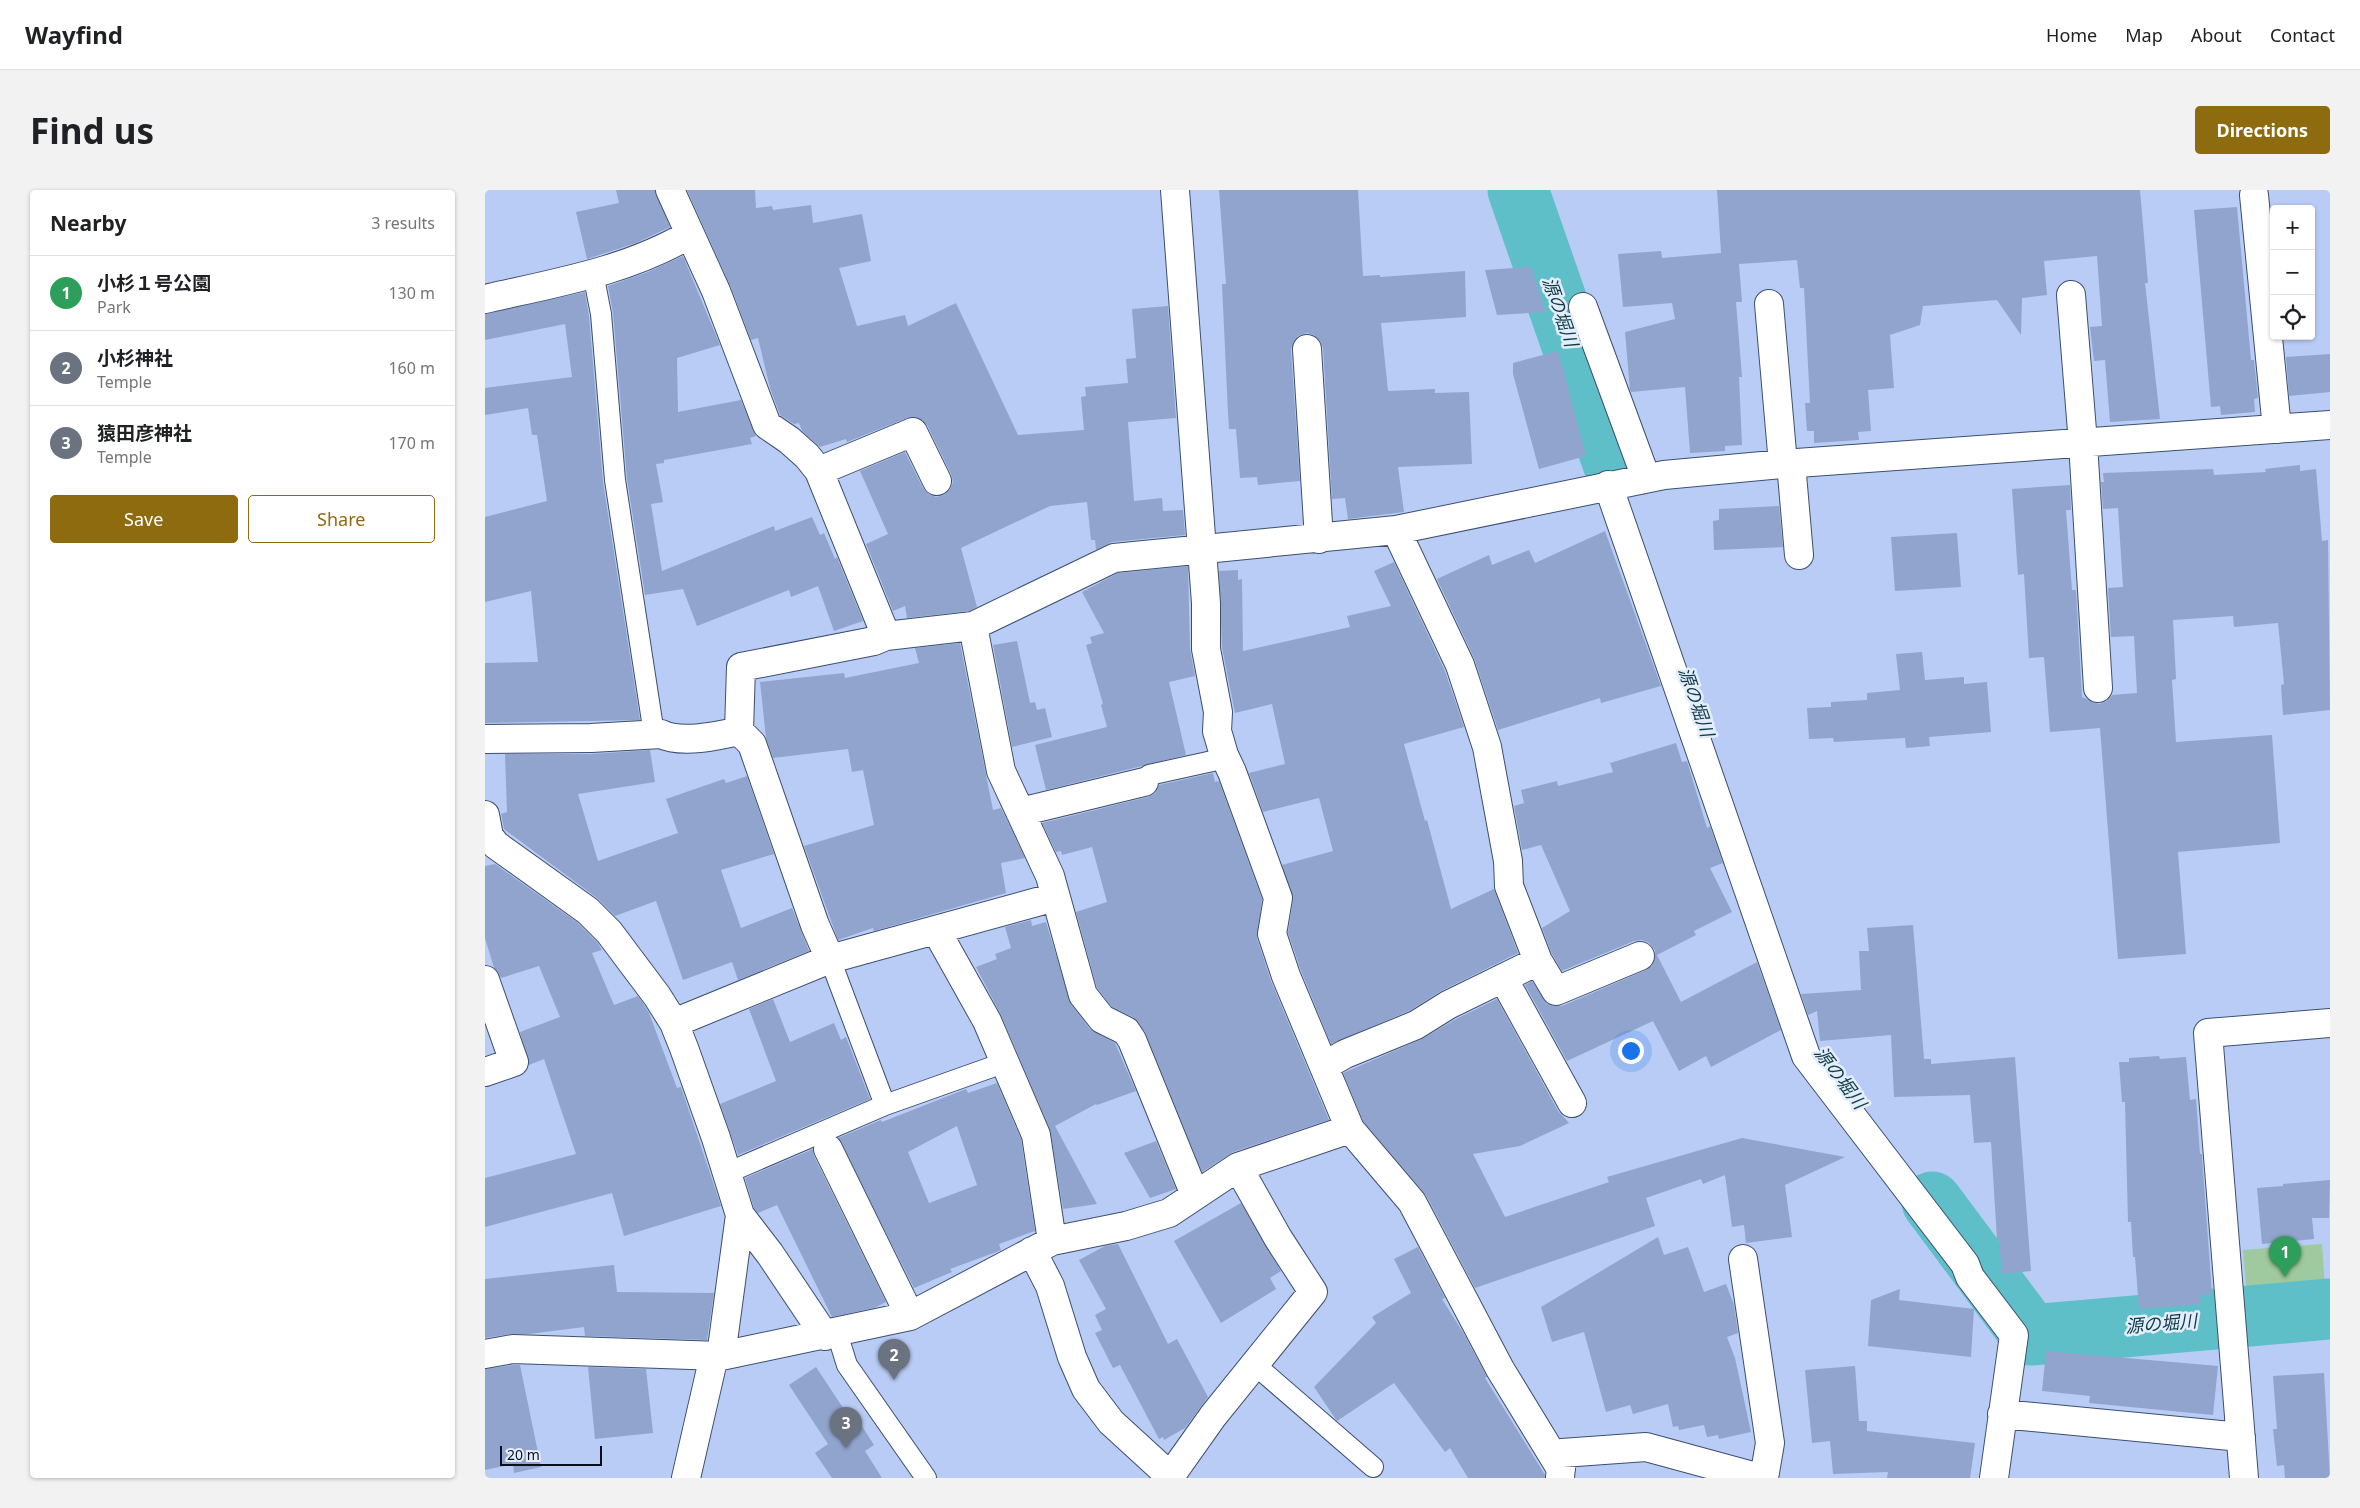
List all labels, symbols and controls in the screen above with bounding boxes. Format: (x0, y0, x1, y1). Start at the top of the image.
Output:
text: Wayfind (25, 18, 123, 51)
text: Home (2046, 23, 2097, 47)
text: Map (2125, 23, 2163, 47)
text: About (2191, 23, 2242, 47)
text: Contact (2270, 23, 2335, 47)
button: Directions (2195, 106, 2330, 154)
text: Find us (30, 107, 154, 154)
map controls (2270, 205, 2315, 340)
button: + (2270, 205, 2315, 250)
text: Nearby (50, 209, 126, 237)
text: 3 results (371, 212, 435, 234)
button: − (2270, 250, 2315, 295)
text: 小杉１号公園 (97, 270, 211, 296)
water label: 源の堀川 (1538, 274, 1585, 352)
text: 1 (61, 282, 71, 304)
text: 130 m (388, 282, 435, 304)
button: locate (2270, 295, 2315, 340)
text: Park (97, 296, 131, 318)
text: 小杉神社 (97, 345, 173, 371)
text: 2 (61, 357, 71, 379)
text: 160 m (388, 357, 435, 379)
text: Temple (97, 371, 152, 393)
text: 猿田彦神社 (97, 420, 192, 446)
text: 3 (61, 432, 71, 454)
text: 170 m (388, 432, 435, 454)
text: Temple (97, 446, 152, 468)
button: Save (50, 495, 238, 543)
button: Share (248, 495, 435, 543)
water label: 源の堀川 (1674, 664, 1721, 742)
your location (1618, 1038, 1644, 1064)
water label: 源の堀川 (1810, 1041, 1873, 1115)
pin: 1 (2269, 1236, 2301, 1277)
water label: 源の堀川 (2124, 1308, 2200, 1338)
pin: 2 (878, 1339, 910, 1380)
pin: 3 (830, 1407, 862, 1448)
scale bar (500, 1443, 603, 1466)
text: 20 m (507, 1445, 540, 1464)

